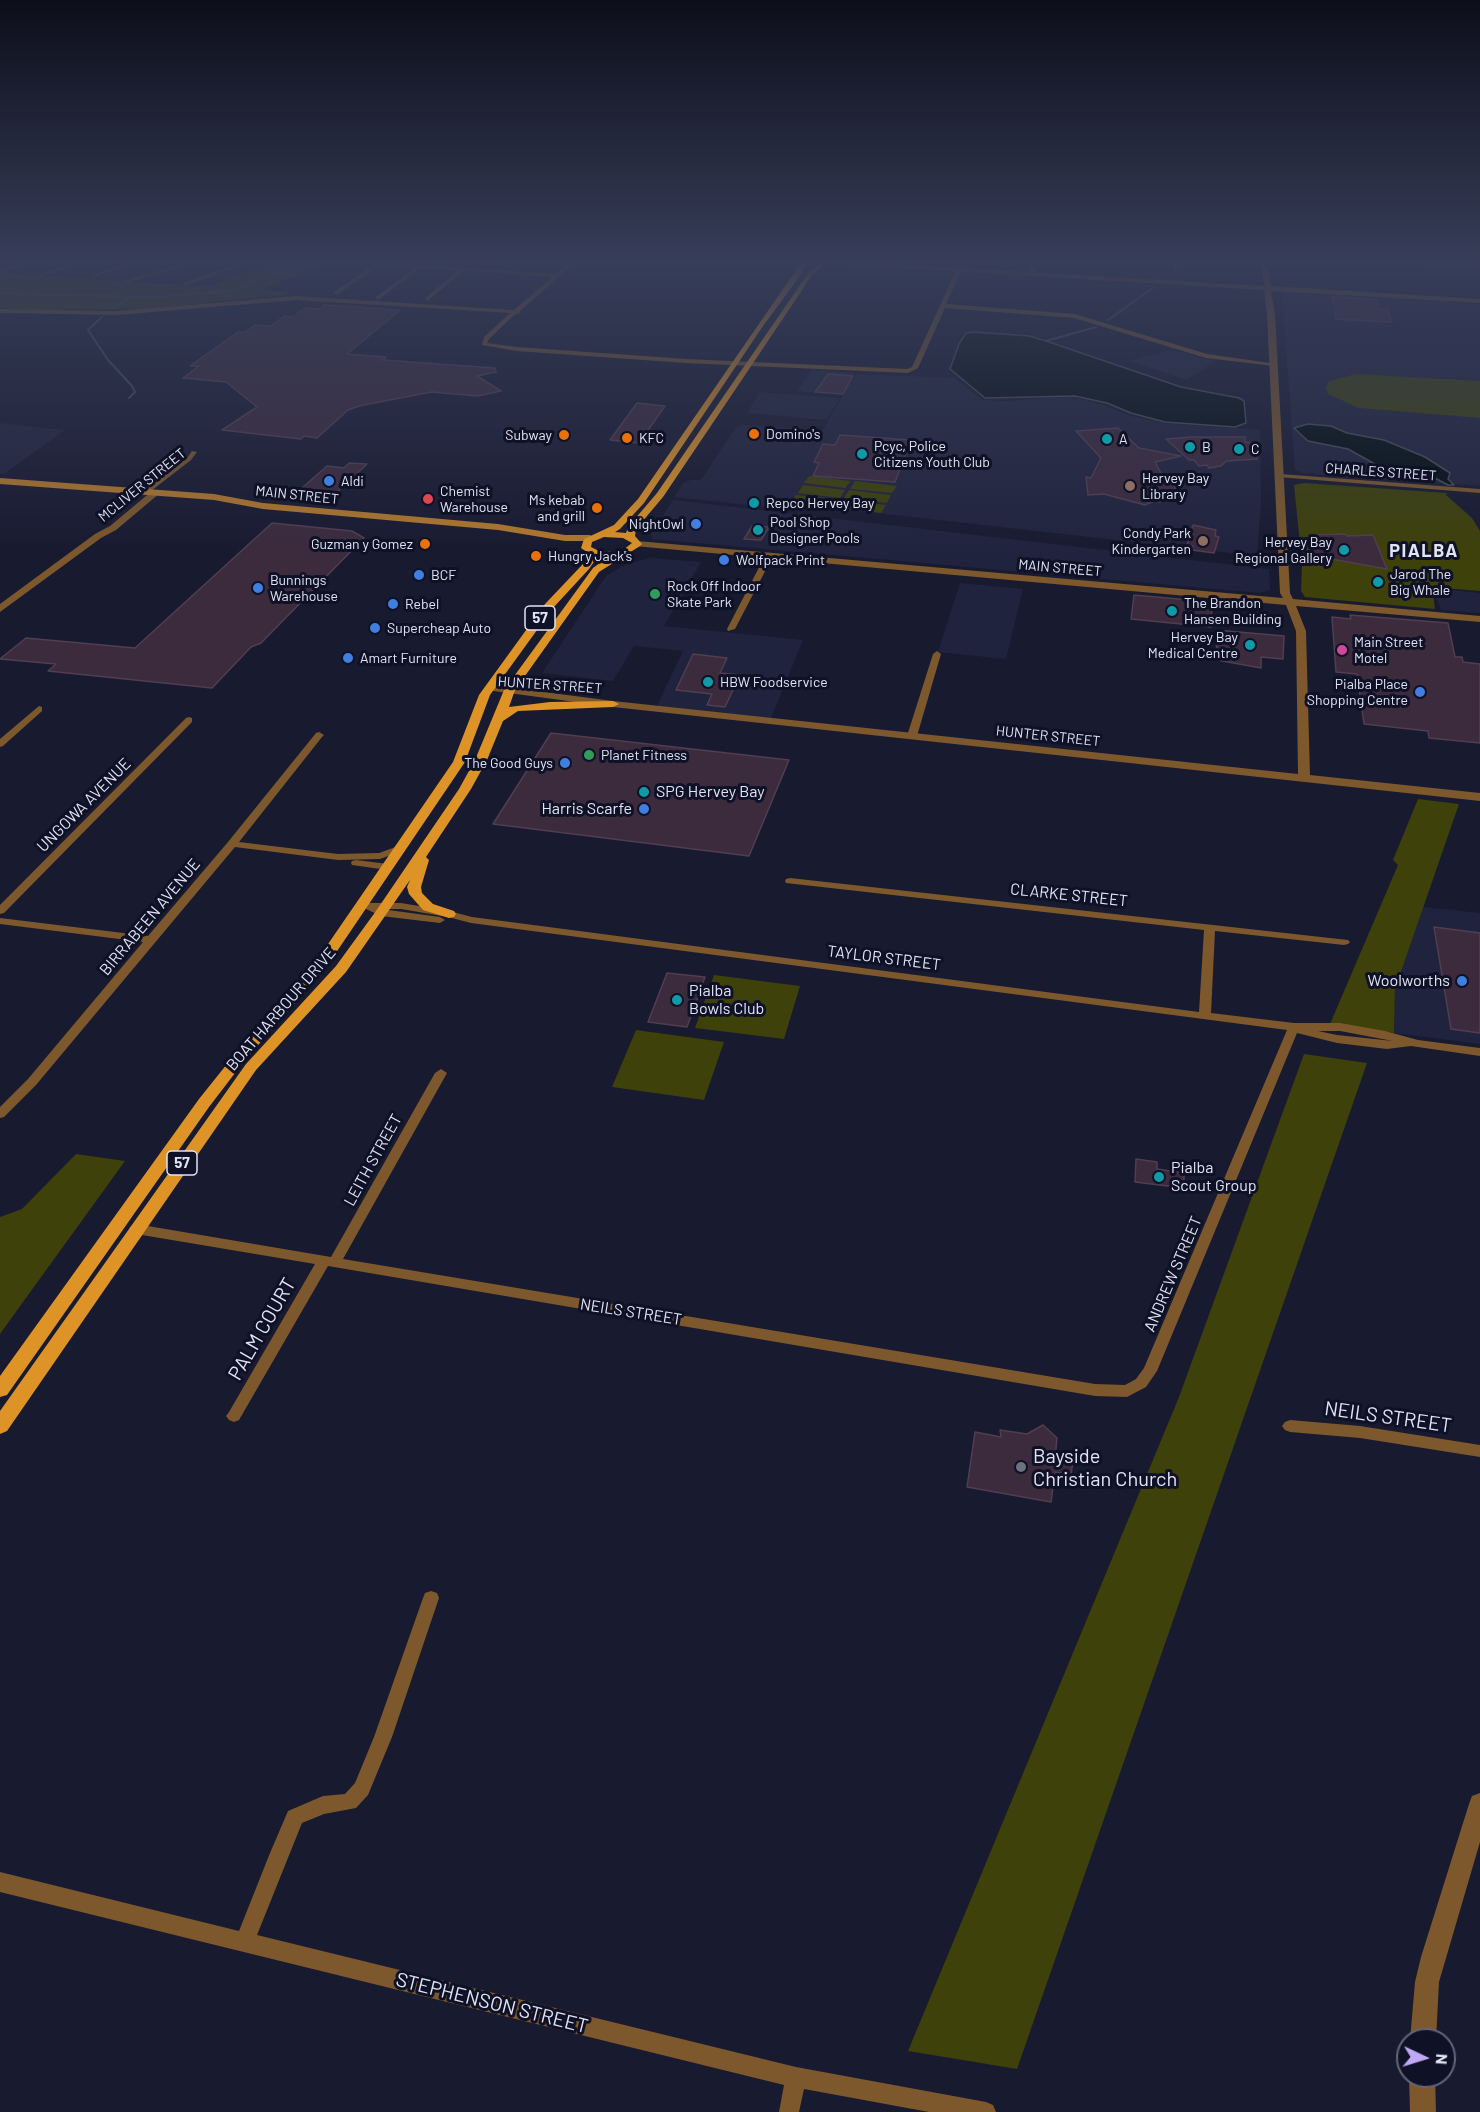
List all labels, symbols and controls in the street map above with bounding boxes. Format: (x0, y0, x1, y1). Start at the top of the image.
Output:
place label: Domino's (766, 426, 821, 442)
place label: Subway (505, 427, 552, 443)
marker: Domino's (747, 427, 761, 441)
marker: Subway (557, 428, 571, 442)
place label: KFC (639, 430, 664, 446)
marker: KFC (620, 431, 634, 445)
place label: A (1119, 431, 1127, 447)
marker: A (1100, 432, 1114, 446)
place label: Pcyc, Police Citizens Youth Club (874, 438, 990, 470)
place label: B (1202, 439, 1211, 455)
marker: B (1183, 440, 1197, 454)
place label: C (1251, 441, 1259, 457)
marker: C (1232, 442, 1246, 456)
street label: MCLIVER STREET (95, 445, 189, 525)
marker: Pcyc, Police Citizens Youth Club (855, 447, 869, 461)
street label: CHARLES STREET (1325, 460, 1437, 484)
place label: Hervey Bay Library (1142, 470, 1209, 502)
place label: Aldi (341, 473, 364, 489)
marker: Aldi (322, 474, 336, 488)
marker: Hervey Bay Library (1123, 479, 1137, 493)
street label: MAIN STREET (254, 482, 340, 508)
place label: Chemist Warehouse (440, 483, 508, 516)
marker: Chemist Warehouse (421, 492, 435, 506)
place label: Ms kebab and grill (529, 492, 585, 524)
place label: Repco Hervey Bay (766, 495, 875, 511)
marker: Repco Hervey Bay (747, 496, 761, 510)
marker: Ms kebab and grill (590, 501, 604, 515)
place label: Pool Shop Designer Pools (770, 514, 860, 546)
place label: NightOwl (629, 516, 684, 532)
marker: NightOwl (689, 517, 703, 531)
marker: Pool Shop Designer Pools (751, 523, 765, 537)
place label: Condy Park Kindergarten (1112, 525, 1191, 558)
marker: Condy Park Kindergarten (1196, 534, 1210, 548)
place label: Hervey Bay Regional Gallery (1235, 534, 1332, 566)
place label: Guzman y Gomez (311, 536, 413, 552)
marker: Guzman y Gomez (418, 537, 432, 551)
district label: PIALBA (1389, 540, 1459, 562)
marker: Hervey Bay Regional Gallery (1337, 543, 1351, 557)
place label: Hungry Jack's (548, 548, 632, 564)
marker: Hungry Jack's (529, 549, 543, 563)
place label: Wolfpack Print (736, 552, 825, 568)
marker: Wolfpack Print (717, 553, 731, 567)
street label: MAIN STREET (1018, 556, 1102, 580)
place label: Jarod The Big Whale (1390, 566, 1451, 598)
place label: BCF (431, 567, 456, 583)
marker: BCF (412, 568, 426, 582)
place label: Bunnings Warehouse (270, 572, 338, 604)
marker: Jarod The Big Whale (1371, 575, 1385, 589)
place label: Rock Off Indoor Skate Park (667, 578, 761, 610)
marker: Bunnings Warehouse (251, 581, 265, 595)
marker: Rock Off Indoor Skate Park (648, 587, 662, 601)
place label: The Brandon Hansen Building (1184, 595, 1282, 628)
place label: Rebel (405, 596, 439, 612)
marker: Rebel (386, 597, 400, 611)
marker: The Brandon Hansen Building (1165, 604, 1179, 618)
road number: 57 (525, 606, 555, 630)
place label: Supercheap Auto (387, 620, 491, 636)
marker: Supercheap Auto (368, 621, 382, 635)
place label: Hervey Bay Medical Centre (1148, 629, 1238, 662)
place label: Main Street Motel (1354, 634, 1423, 666)
marker: Hervey Bay Medical Centre (1243, 638, 1257, 652)
marker: Main Street Motel (1335, 643, 1349, 657)
place label: Amart Furniture (360, 650, 457, 666)
marker: Amart Furniture (341, 651, 355, 665)
street label: HUNTER STREET (497, 673, 603, 697)
place label: HBW Foodservice (720, 674, 828, 690)
marker: HBW Foodservice (701, 675, 715, 689)
place label: Pialba Place Shopping Centre (1307, 676, 1408, 708)
marker: Pialba Place Shopping Centre (1413, 685, 1427, 699)
street label: HUNTER STREET (995, 722, 1101, 750)
place label: Planet Fitness (601, 747, 687, 763)
marker: Planet Fitness (582, 748, 596, 762)
street label: UNGOWA AVENUE (33, 754, 135, 856)
place label: The Good Guys (464, 755, 553, 771)
marker: The Good Guys (558, 756, 572, 770)
place label: SPG Hervey Bay (656, 782, 765, 802)
marker: SPG Hervey Bay (637, 785, 651, 799)
place label: Harris Scarfe (541, 799, 632, 819)
marker: Harris Scarfe (637, 802, 651, 816)
street label: BIRRABEEN AVENUE (96, 855, 204, 979)
street label: CLARKE STREET (1009, 879, 1129, 911)
street label: TAYLOR STREET (826, 942, 942, 974)
street label: BOAT HARBOUR DRIVE (222, 943, 340, 1075)
place label: Woolworths (1367, 971, 1450, 991)
marker: Woolworths (1455, 974, 1469, 988)
place label: Pialba Bowls Club (689, 981, 764, 1019)
marker: Pialba Bowls Club (670, 993, 684, 1007)
street label: LEITH STREET (340, 1111, 406, 1209)
road number: 57 (167, 1151, 197, 1175)
place label: Pialba Scout Group (1171, 1158, 1257, 1196)
marker: Pialba Scout Group (1152, 1170, 1166, 1184)
street label: ANDREW STREET (1140, 1213, 1206, 1335)
street label: PALM COURT (223, 1273, 301, 1385)
street label: NEILS STREET (579, 1295, 683, 1329)
street label: NEILS STREET (1323, 1396, 1453, 1438)
place label: Bayside Christian Church (1033, 1444, 1177, 1491)
marker: Bayside Christian Church (1014, 1460, 1028, 1474)
street label: STEPHENSON STREET (393, 1967, 591, 2039)
north arrow (1396, 2028, 1456, 2088)
text: N (1433, 2053, 1452, 2065)

